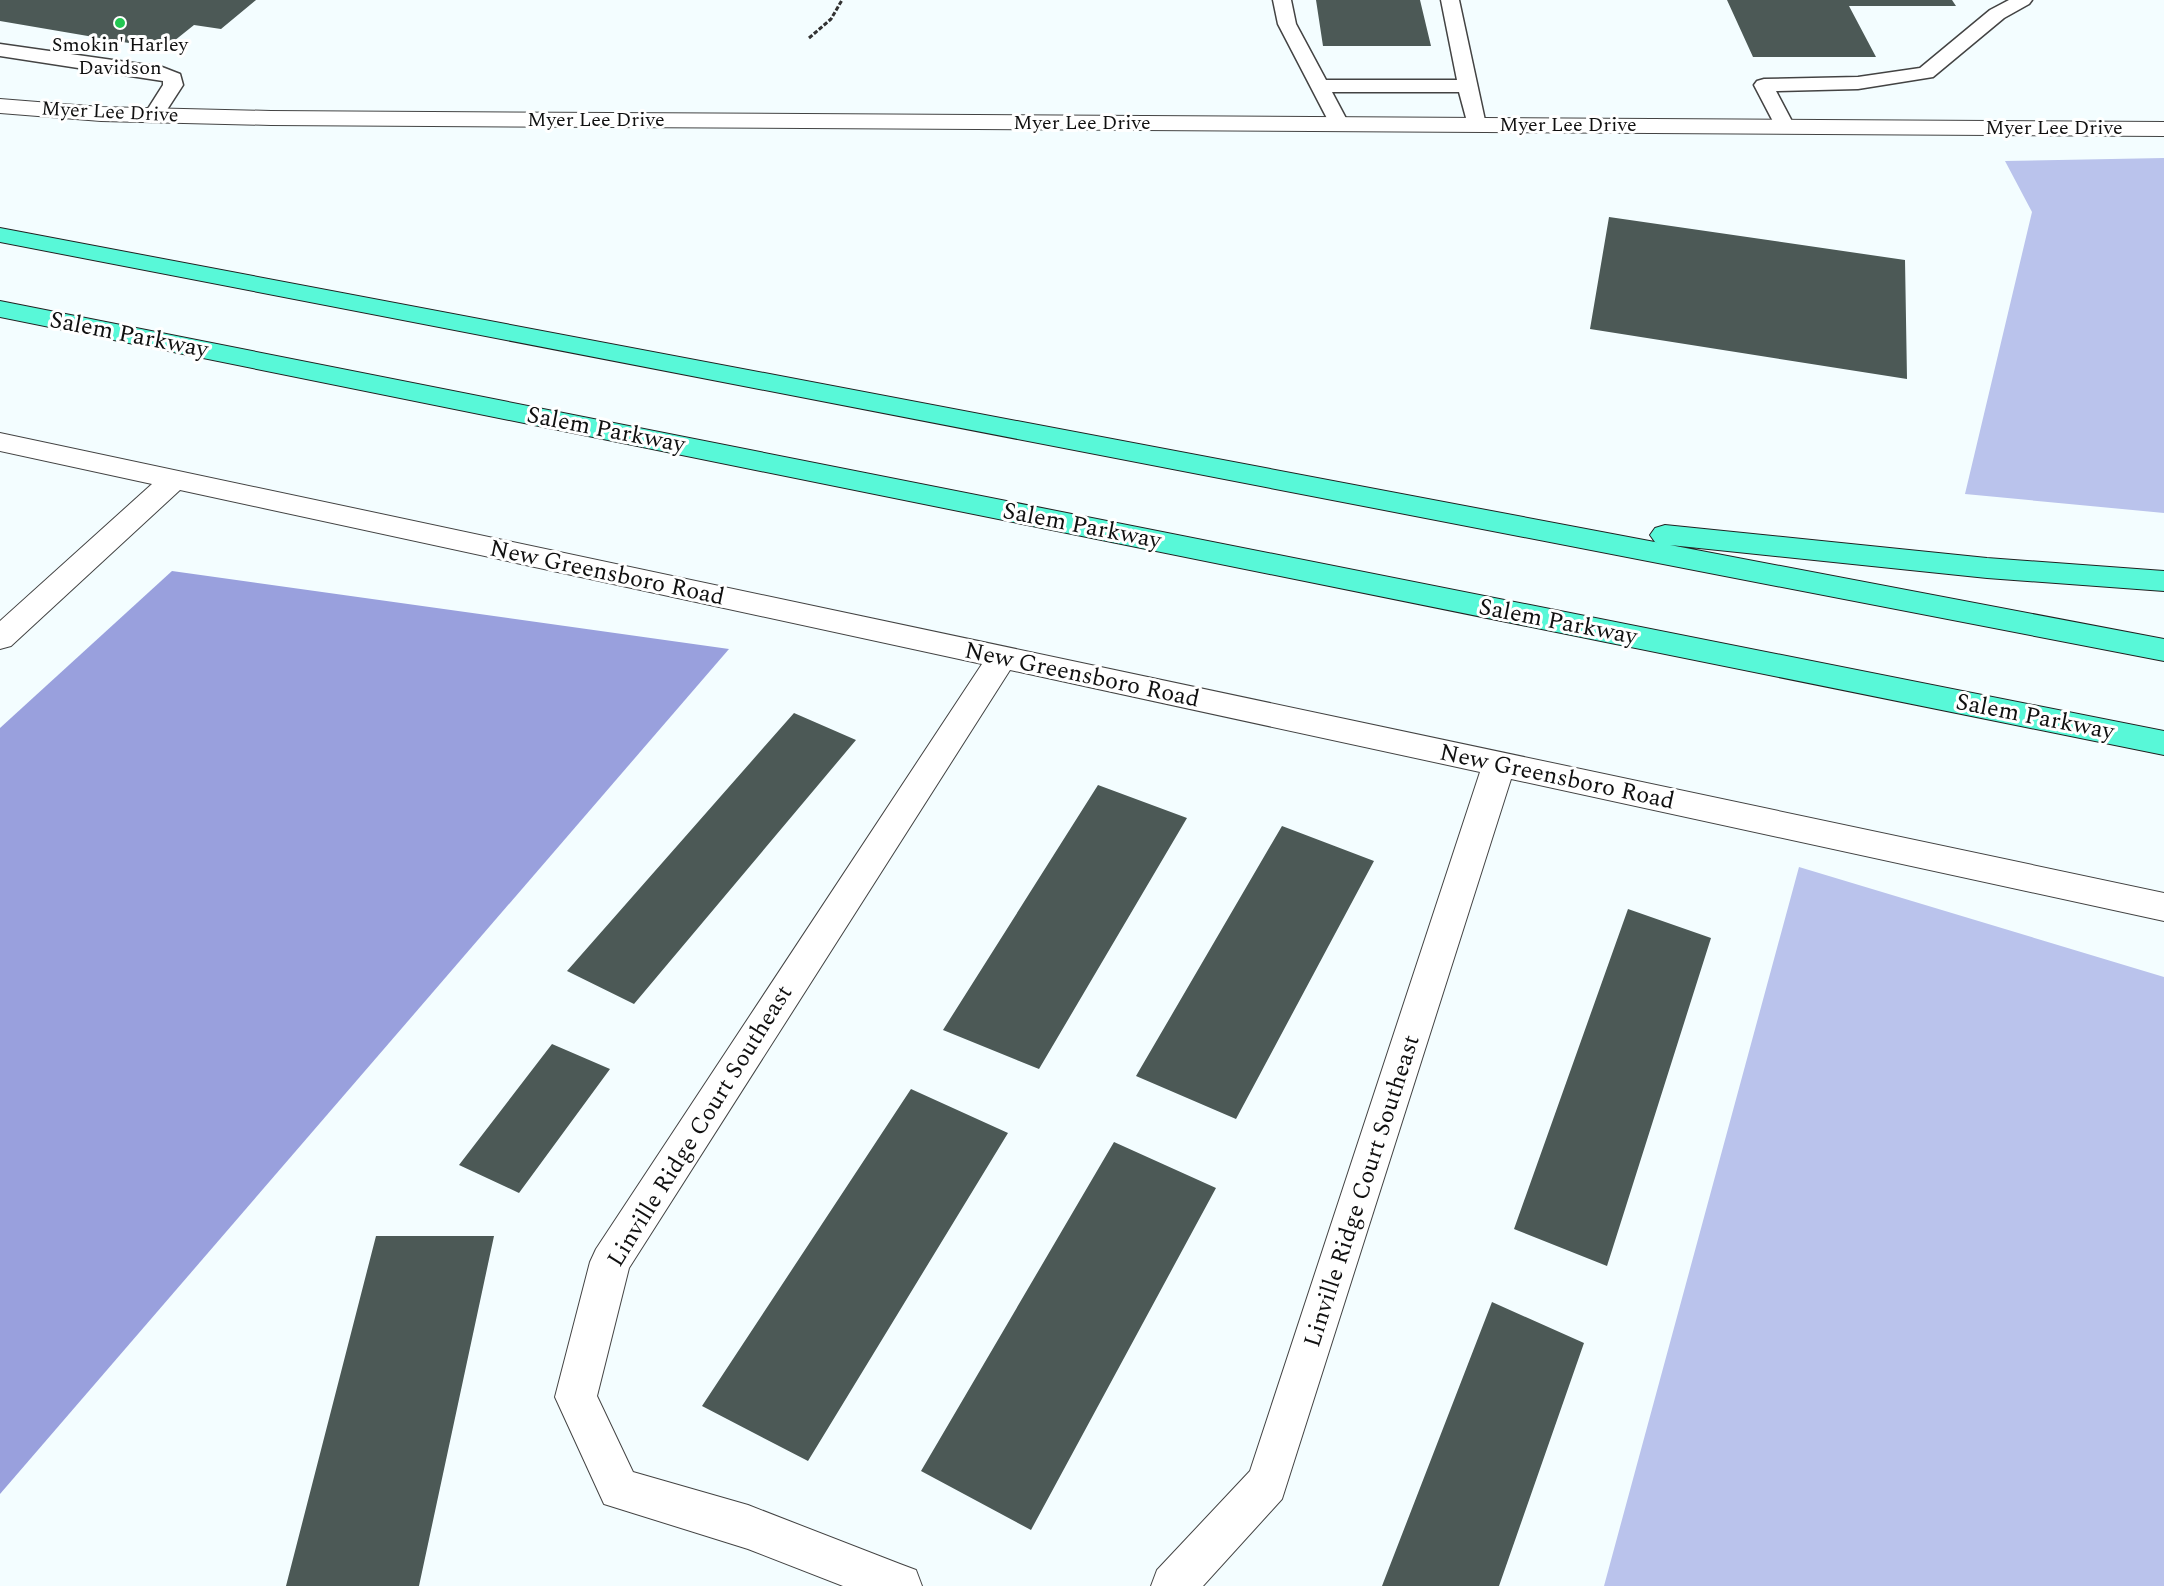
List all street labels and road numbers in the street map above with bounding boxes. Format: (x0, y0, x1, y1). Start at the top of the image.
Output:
street label: Myer Lee Drive (41, 93, 179, 131)
street label: Myer Lee Drive (527, 105, 665, 135)
street label: Myer Lee Drive (1013, 108, 1151, 138)
street label: Myer Lee Drive (1499, 110, 1637, 140)
street label: Myer Lee Drive (1985, 113, 2123, 143)
street label: Salem Parkway (47, 302, 213, 368)
street label: Salem Parkway (524, 397, 690, 463)
street label: Salem Parkway (1000, 493, 1166, 559)
street label: New Greensboro Road (486, 531, 728, 615)
street label: Salem Parkway (1476, 589, 1642, 655)
street label: New Greensboro Road (961, 633, 1203, 717)
street label: Salem Parkway (1953, 684, 2119, 750)
street label: New Greensboro Road (1436, 735, 1678, 819)
street label: Linville Ridge Court Southeast (598, 978, 802, 1274)
street label: Linville Ridge Court Southeast (1294, 1030, 1430, 1352)

